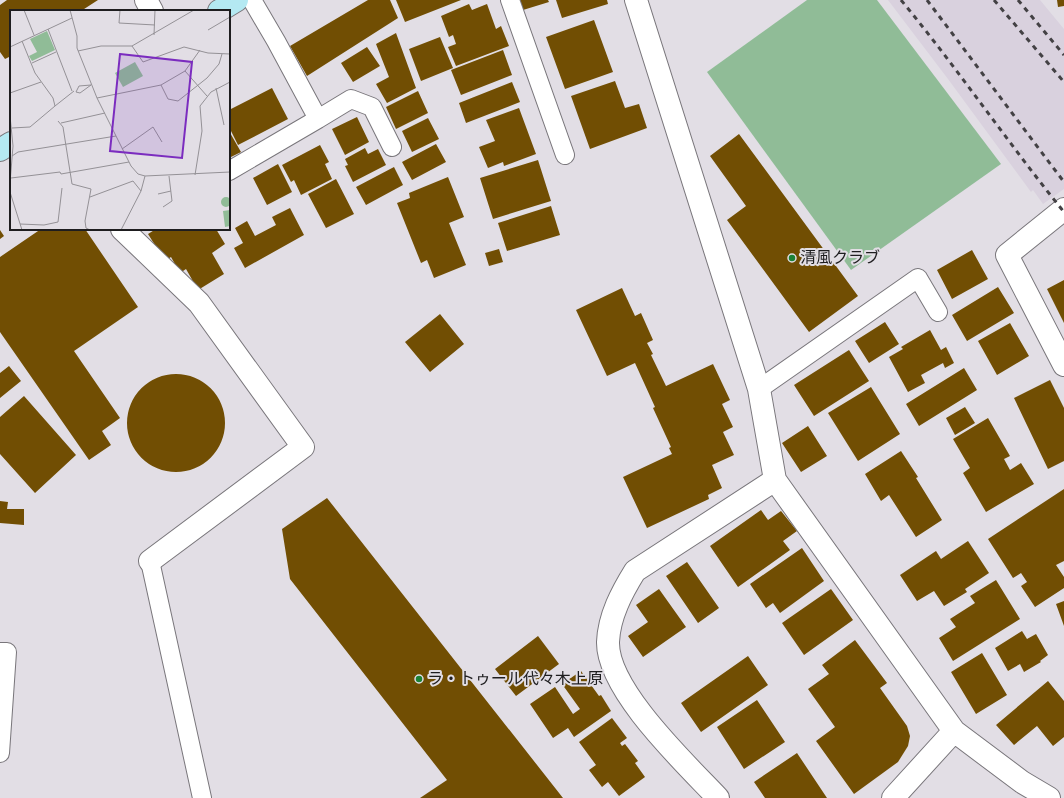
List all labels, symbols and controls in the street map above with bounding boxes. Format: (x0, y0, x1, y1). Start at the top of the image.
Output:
inset map (10, 10, 230, 230)
place label: 清風クラブ (800, 246, 880, 270)
marker: 清風クラブ (787, 253, 797, 263)
place label: ラ・トゥール代々木上原 (427, 667, 603, 691)
marker: ラ・トゥール代々木上原 (414, 674, 424, 684)

